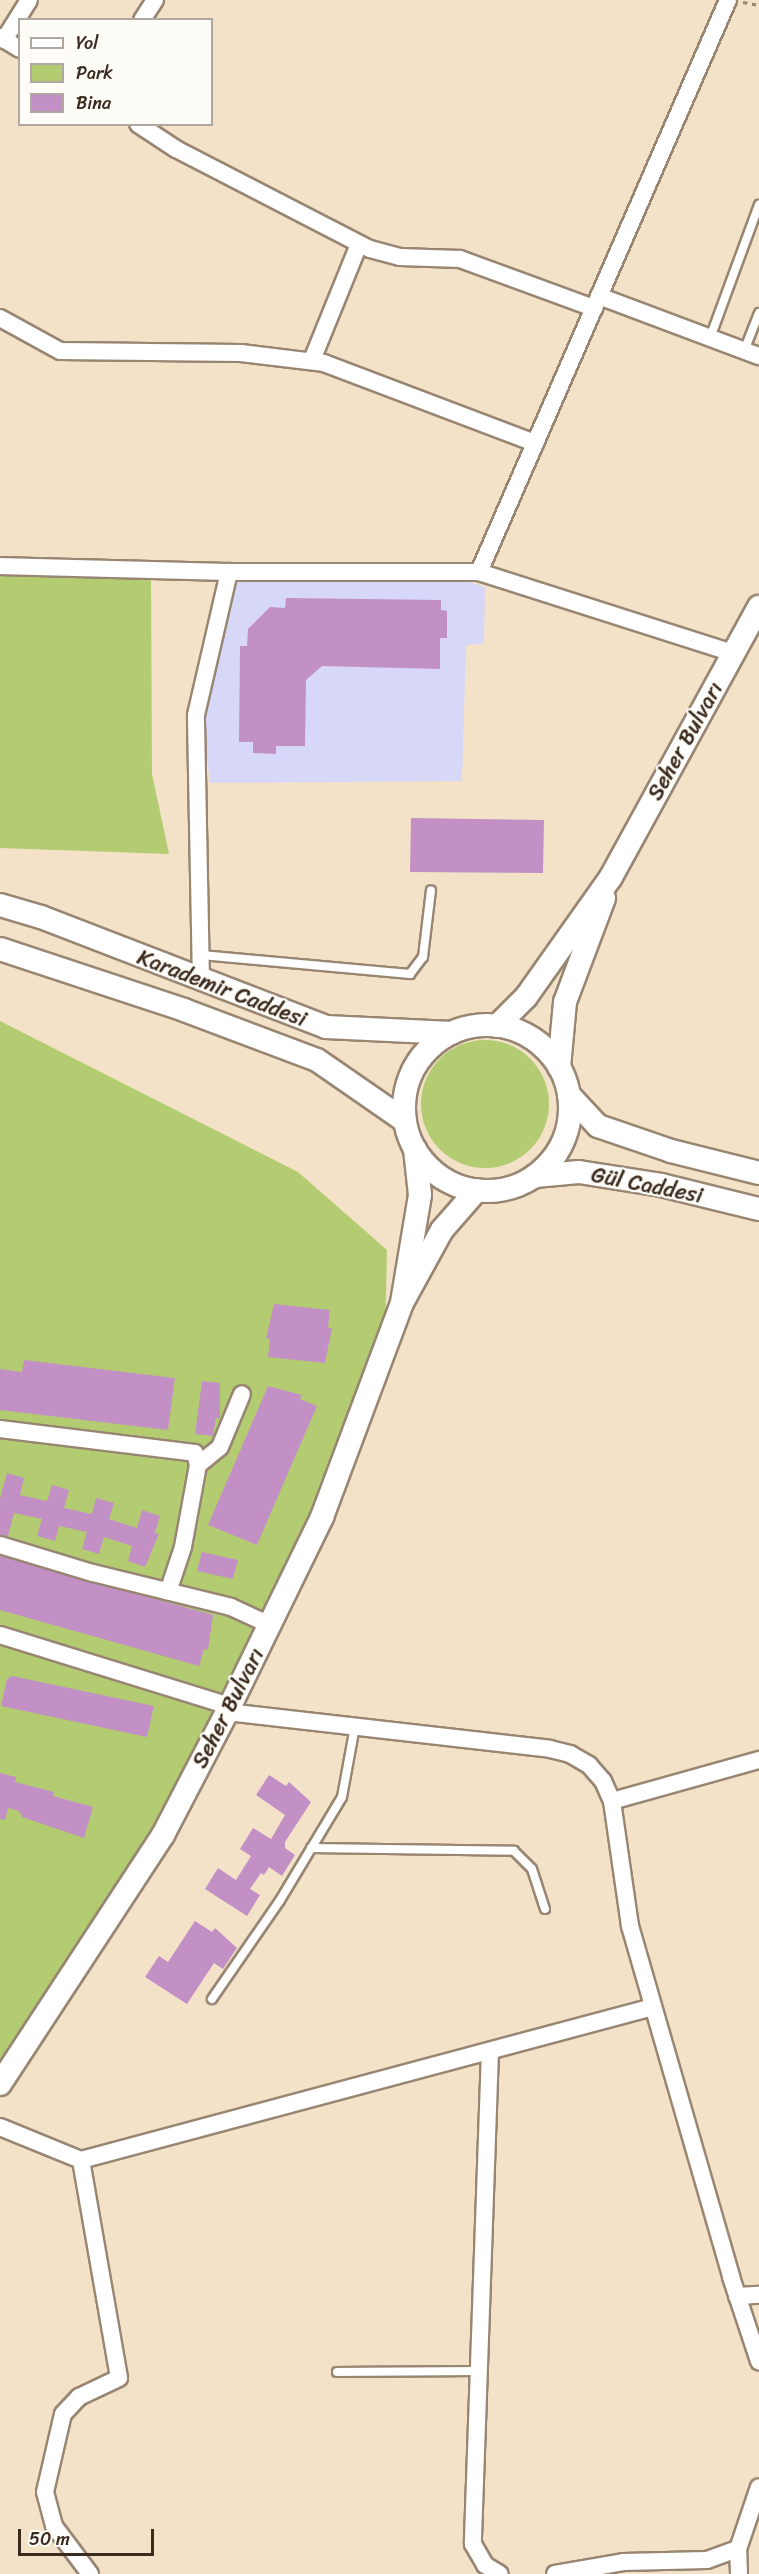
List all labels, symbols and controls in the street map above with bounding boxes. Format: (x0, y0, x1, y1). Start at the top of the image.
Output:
legend (18, 18, 213, 126)
text: Yol (76, 27, 98, 59)
text: Park (76, 57, 113, 89)
text: Bina (76, 87, 111, 119)
street label: Seher Bulvarı (642, 677, 728, 805)
street label: Karademir Caddesi (134, 944, 310, 1032)
street label: Gül Caddesi (590, 1161, 704, 1209)
street label: Seher Bulvarı (187, 1644, 269, 1772)
scale bar (21, 2517, 158, 2555)
text: 50 m (29, 2523, 70, 2555)

